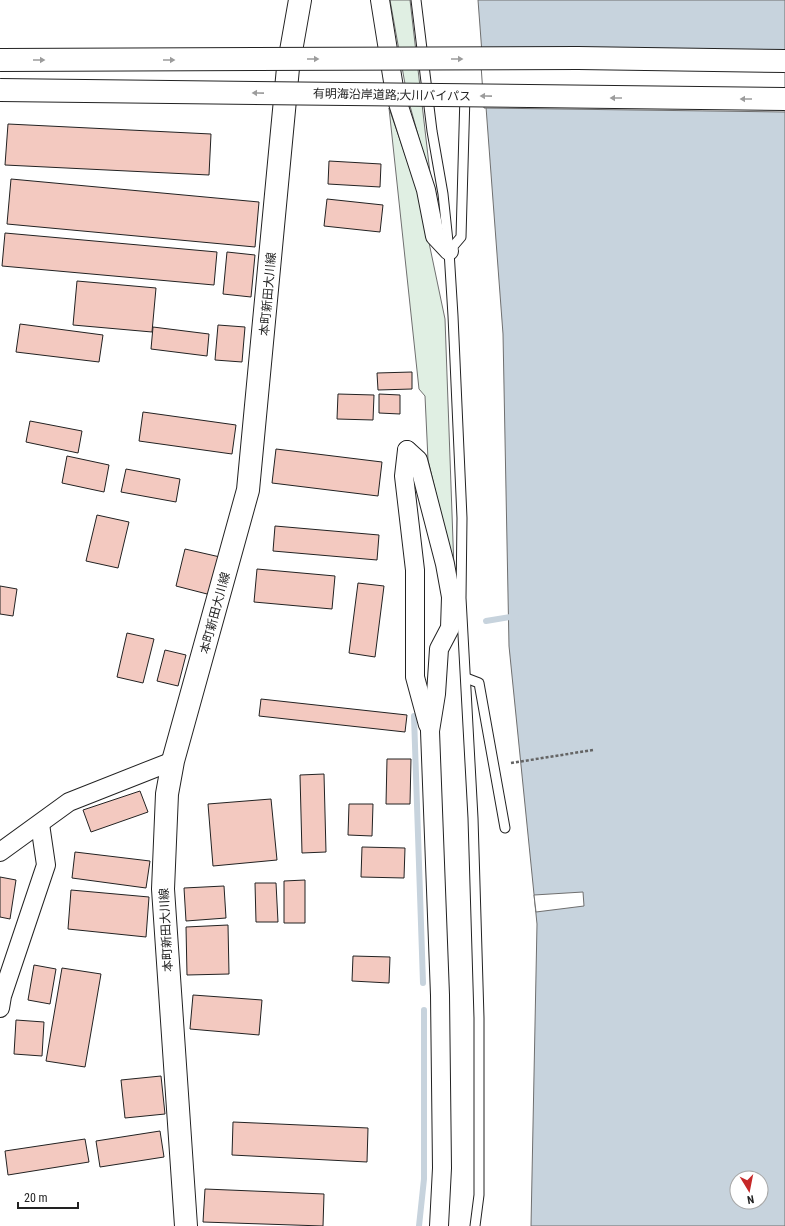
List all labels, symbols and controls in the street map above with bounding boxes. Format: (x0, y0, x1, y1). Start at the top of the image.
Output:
one-way arrow (307, 56, 320, 62)
one-way arrow (451, 56, 464, 62)
one-way arrow (33, 57, 46, 63)
one-way arrow (163, 57, 176, 63)
street label: 有明海沿岸道路;大川バイパス (313, 87, 471, 103)
one-way arrow (251, 90, 264, 96)
one-way arrow (479, 93, 492, 99)
one-way arrow (609, 95, 622, 101)
one-way arrow (739, 96, 752, 102)
street label: 本町新田大川線 (257, 252, 279, 336)
street label: 本町新田大川線 (197, 571, 233, 655)
street label: 本町新田大川線 (157, 888, 175, 972)
north arrow (729, 1170, 769, 1210)
scale bar (18, 1184, 78, 1210)
text: 20 m (24, 1191, 48, 1205)
text: N (746, 1192, 755, 1206)

